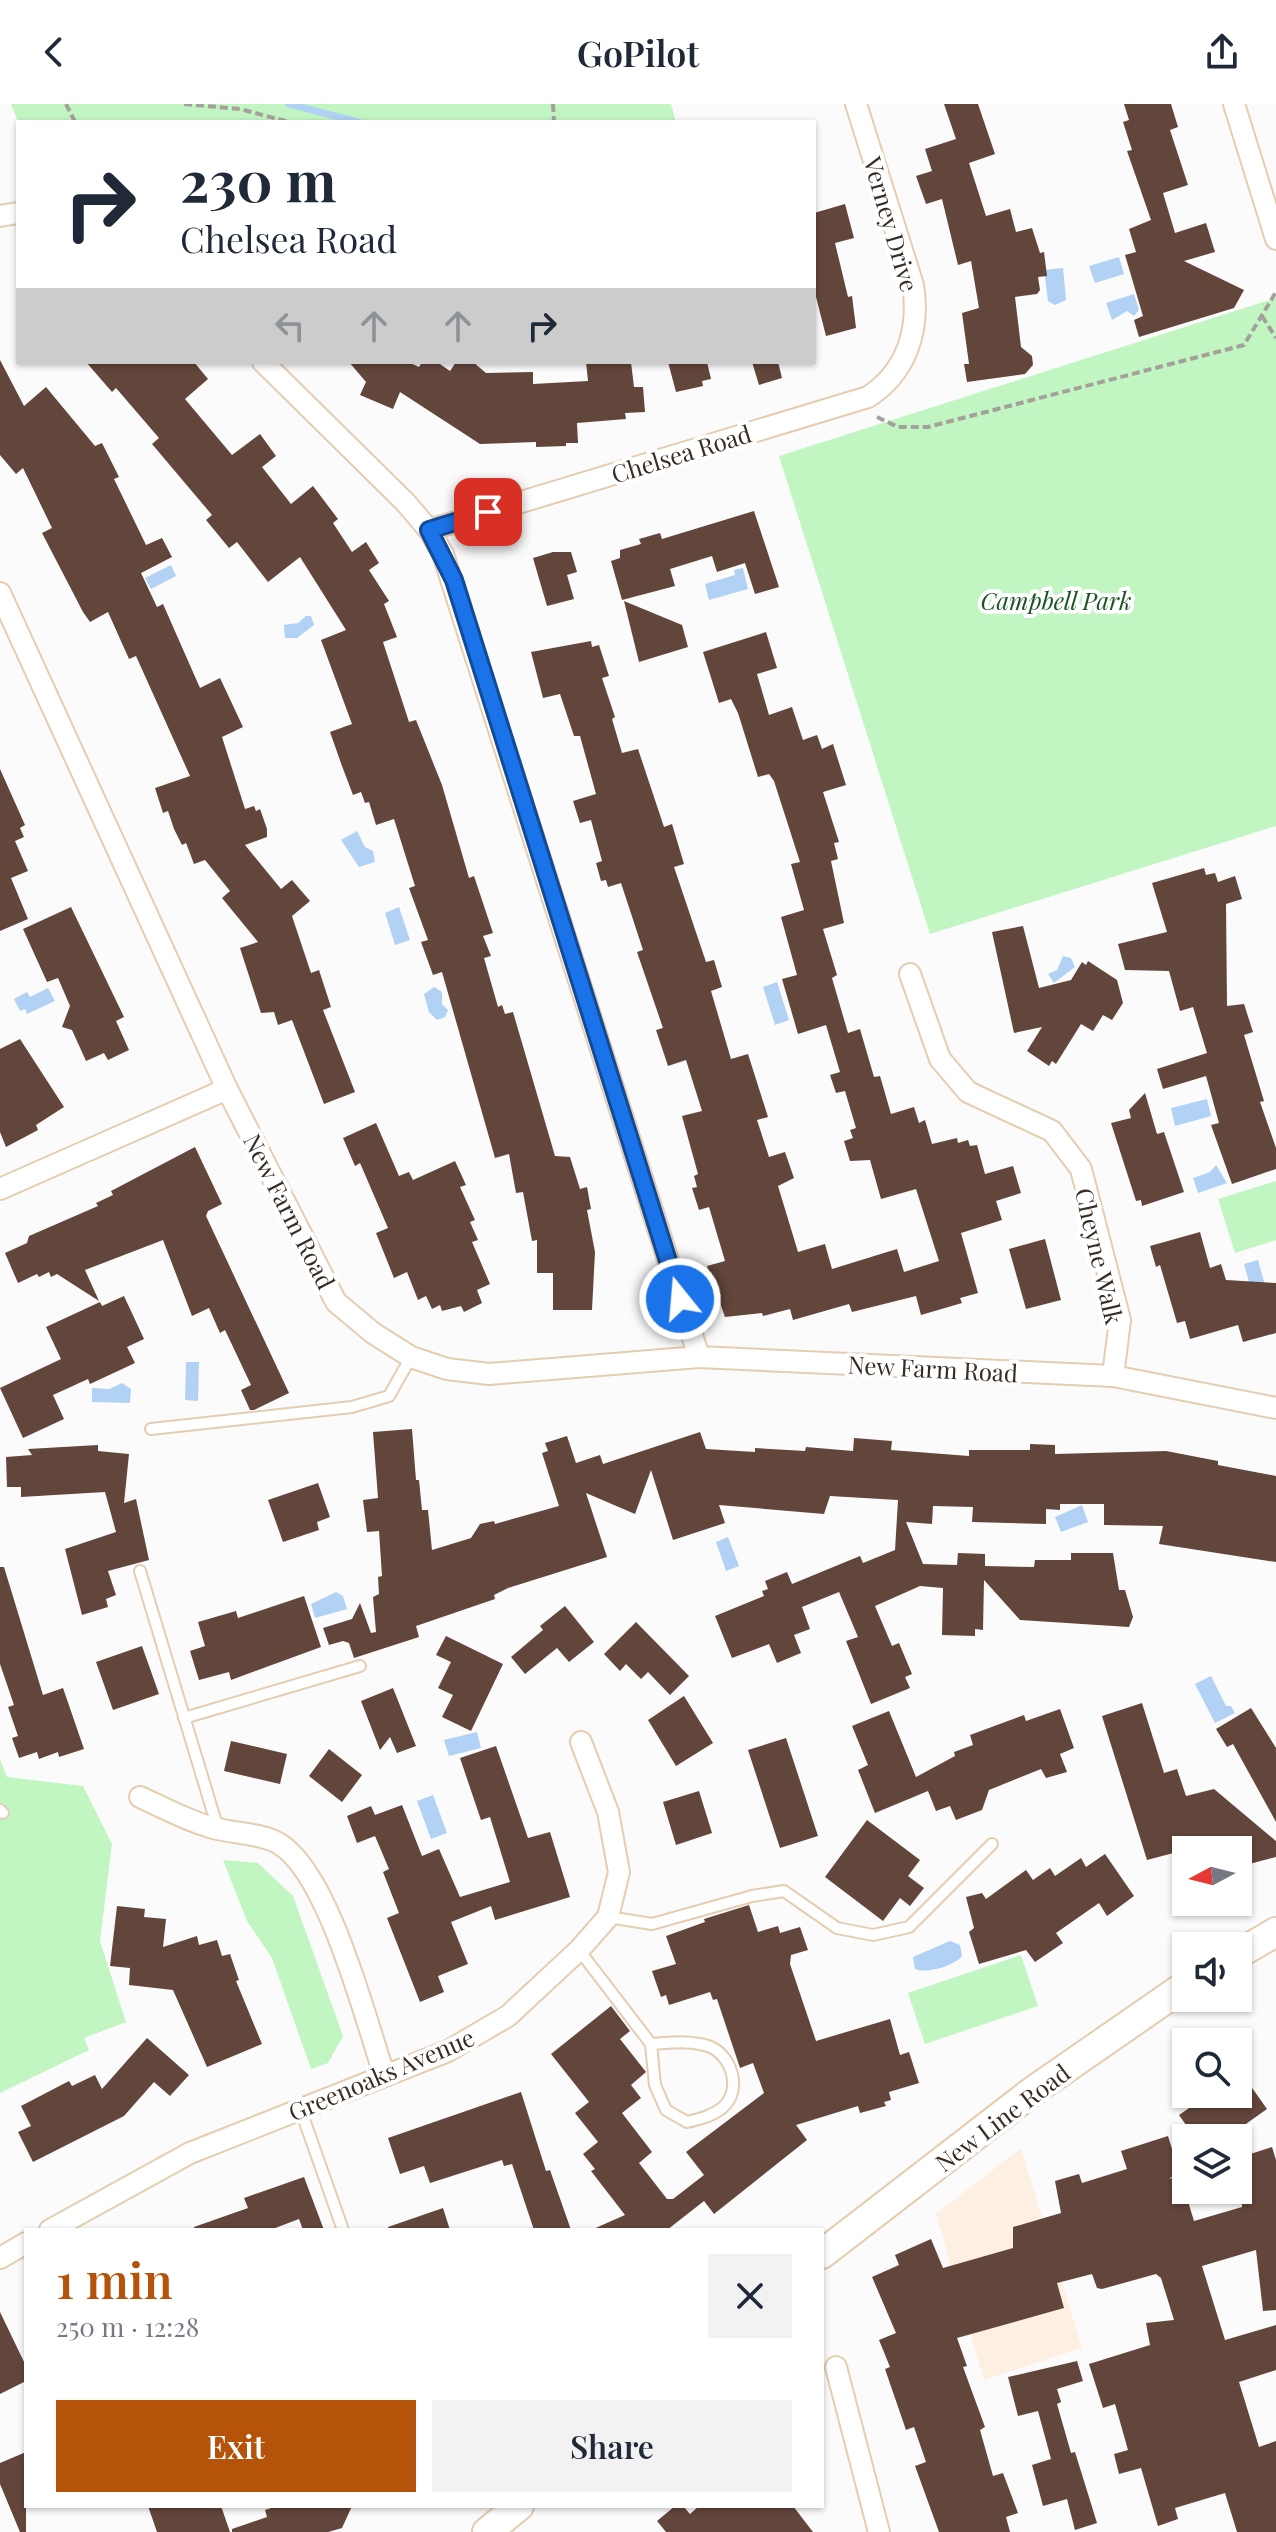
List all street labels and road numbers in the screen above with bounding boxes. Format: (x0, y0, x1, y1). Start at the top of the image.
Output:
street label: Verney Drive (857, 152, 927, 295)
street label: Chelsea Road (607, 417, 755, 489)
street label: New Farm Road (237, 1128, 343, 1294)
street label: Cheyne Walk (1069, 1185, 1131, 1328)
street label: New Farm Road (847, 1348, 1019, 1388)
street label: Greenoaks Avenue (283, 2020, 479, 2128)
street label: New Line Road (928, 2056, 1076, 2178)

